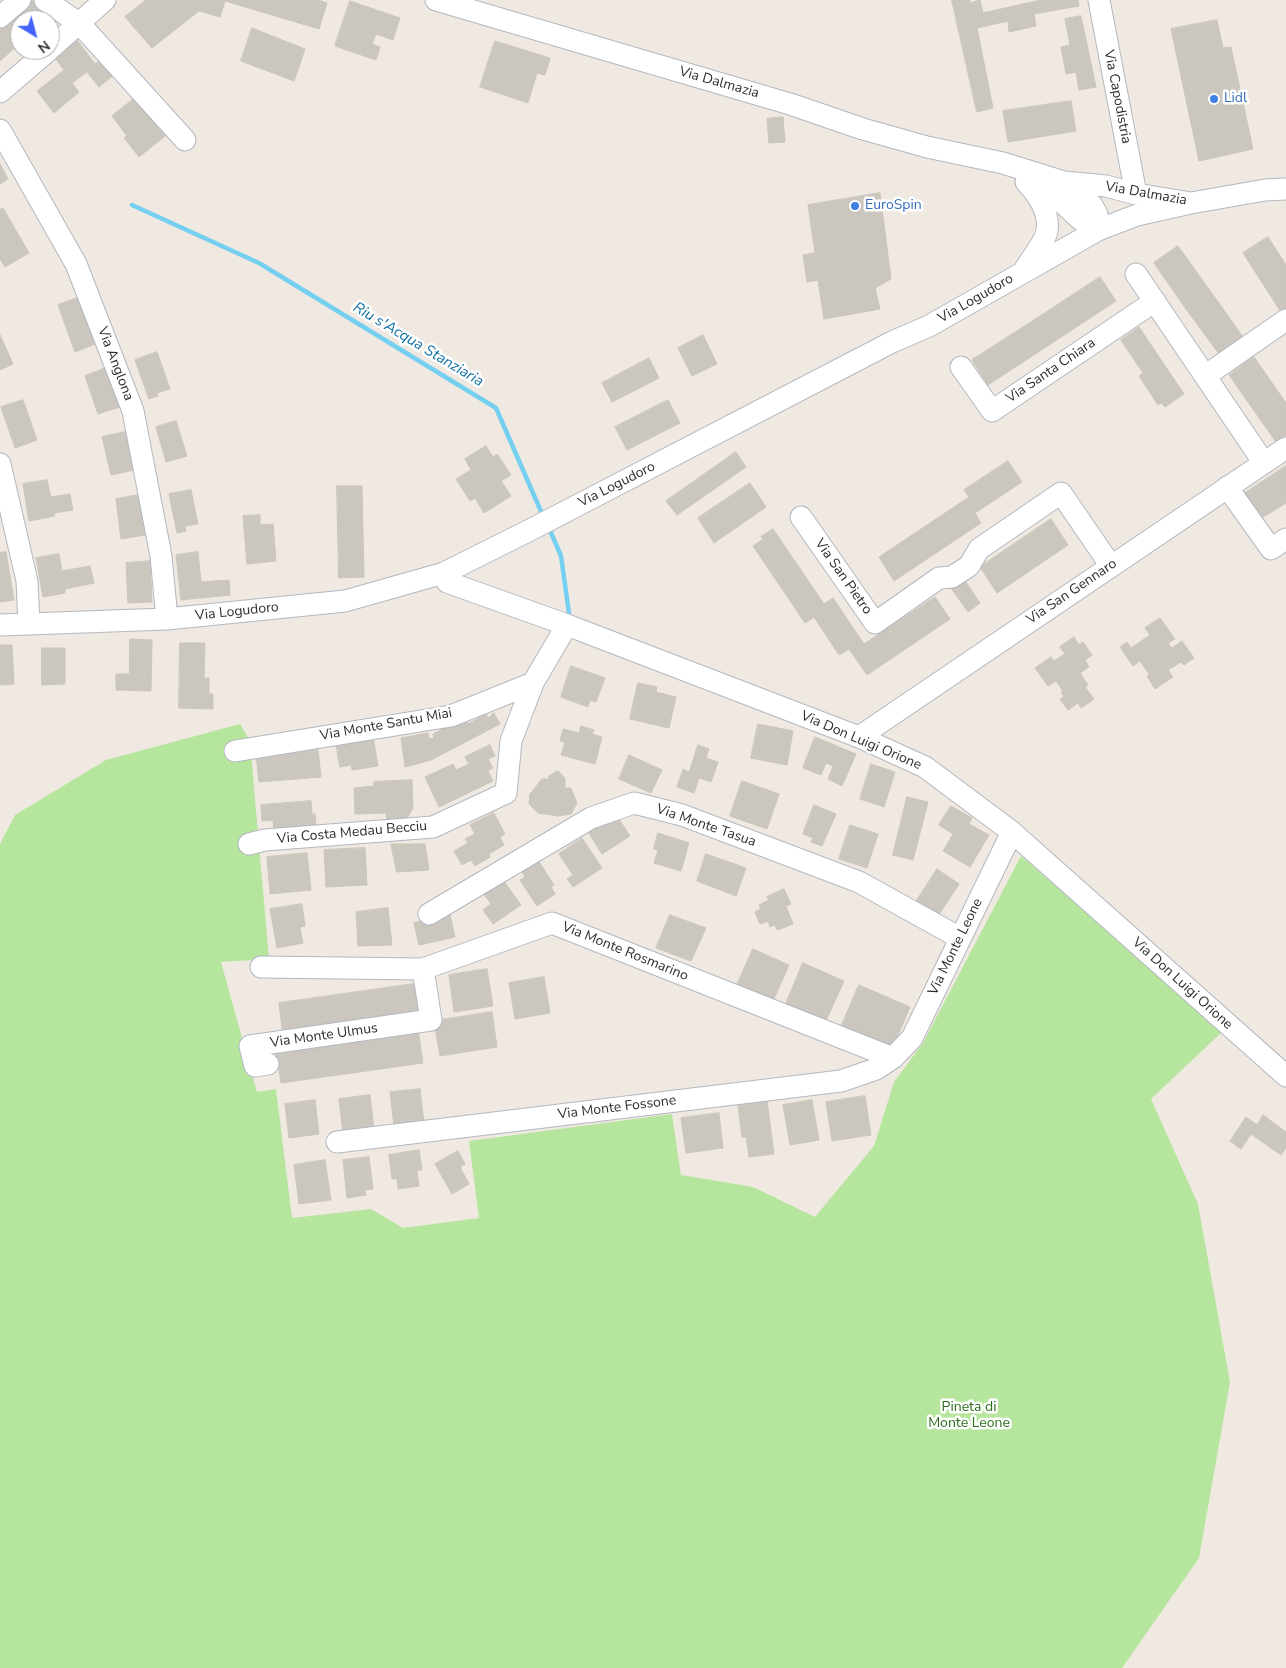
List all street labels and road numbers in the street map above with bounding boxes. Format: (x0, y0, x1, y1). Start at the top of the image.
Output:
street label: Via Capodistria (1100, 49, 1134, 145)
street label: Via Dalmazia (677, 64, 761, 102)
street label: Via Dalmazia (1104, 179, 1188, 209)
street label: Via Logudoro (935, 271, 1017, 327)
street label: Via Anglona (93, 325, 137, 403)
street label: Via Santa Chiara (1003, 335, 1099, 407)
street label: Via Logudoro (576, 458, 658, 512)
street label: Via San Pietro (811, 536, 875, 618)
street label: Via San Gennaro (1024, 556, 1120, 628)
street label: Via Logudoro (194, 599, 280, 625)
street label: Via Monte Santu Miai (319, 705, 453, 745)
street label: Via Don Luigi Orione (798, 708, 924, 774)
street label: Via Monte Tasua (654, 801, 758, 851)
street label: Via Costa Medau Becciu (276, 818, 428, 848)
street label: Via Monte Leone (925, 896, 987, 998)
street label: Via Monte Rosmarino (559, 919, 691, 985)
street label: Via Don Luigi Orione (1128, 934, 1236, 1034)
street label: Via Monte Ulmus (269, 1020, 379, 1052)
street label: Via Monte Fossone (557, 1092, 677, 1124)

